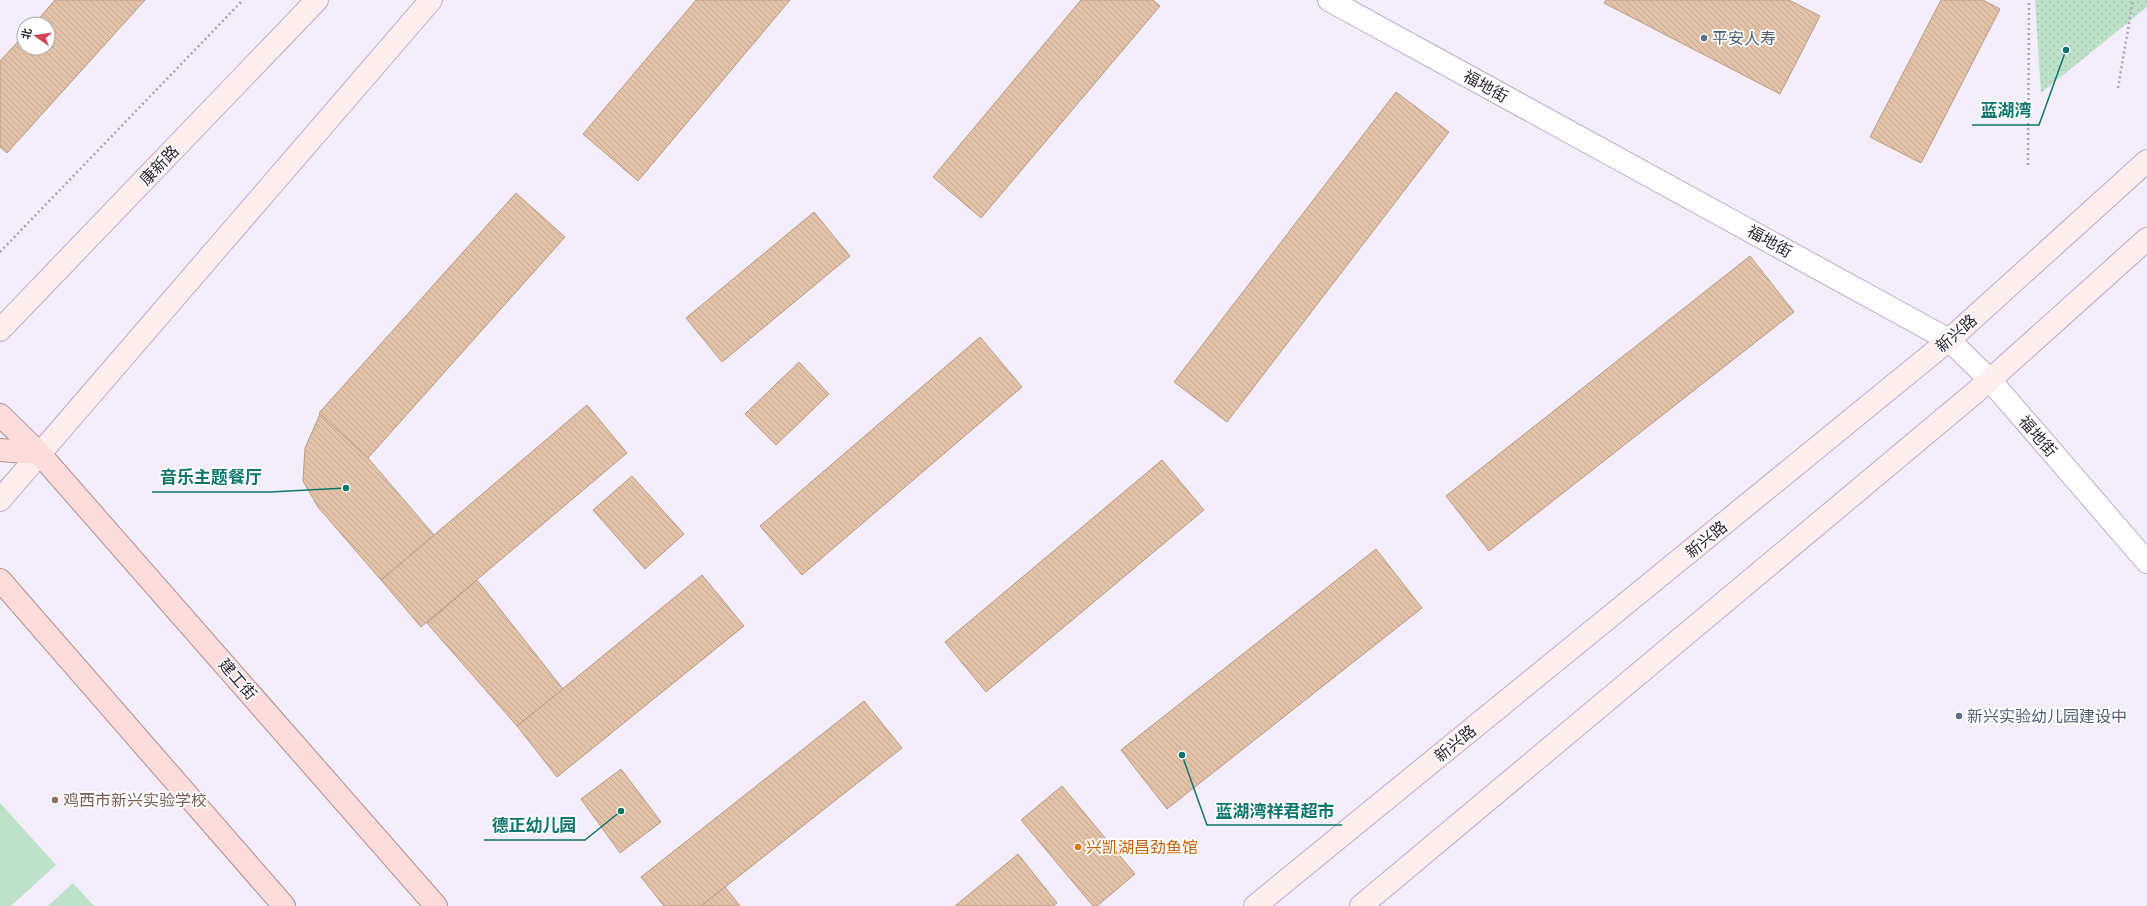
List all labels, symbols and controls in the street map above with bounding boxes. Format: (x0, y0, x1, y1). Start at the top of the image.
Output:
north arrow (16, 16, 56, 56)
text: 北 (20, 27, 33, 40)
place label: 平安人寿 (1712, 30, 1776, 47)
marker: 平安人寿 (1699, 33, 1709, 43)
street label: 福地街 (1461, 67, 1511, 106)
callout: 蓝湖湾 (1972, 96, 2039, 125)
text: 蓝湖湾 (1981, 101, 2032, 119)
street label: 康新路 (137, 142, 182, 189)
street label: 福地街 (1745, 222, 1795, 261)
street label: 新兴路 (1933, 311, 1980, 356)
street label: 福地街 (2015, 413, 2060, 460)
callout: 音乐主题餐厅 (152, 463, 270, 492)
text: 音乐主题餐厅 (160, 468, 262, 486)
street label: 新兴路 (1682, 518, 1730, 561)
street label: 建工街 (215, 656, 260, 703)
place label: 新兴实验幼儿园建设中 (1967, 708, 2127, 725)
marker: 新兴实验幼儿园建设中 (1954, 711, 1964, 721)
street label: 新兴路 (1431, 722, 1479, 765)
place label: 鸡西市新兴实验学校 (63, 792, 207, 809)
marker: 鸡西市新兴实验学校 (50, 795, 60, 805)
callout: 蓝湖湾祥君超市 (1207, 796, 1342, 825)
text: 蓝湖湾祥君超市 (1216, 802, 1335, 820)
callout: 德正幼儿园 (484, 811, 585, 840)
text: 德正幼儿园 (492, 816, 577, 834)
place label: 兴凯湖昌劲鱼馆 (1086, 839, 1198, 856)
marker: 兴凯湖昌劲鱼馆 (1073, 842, 1083, 852)

